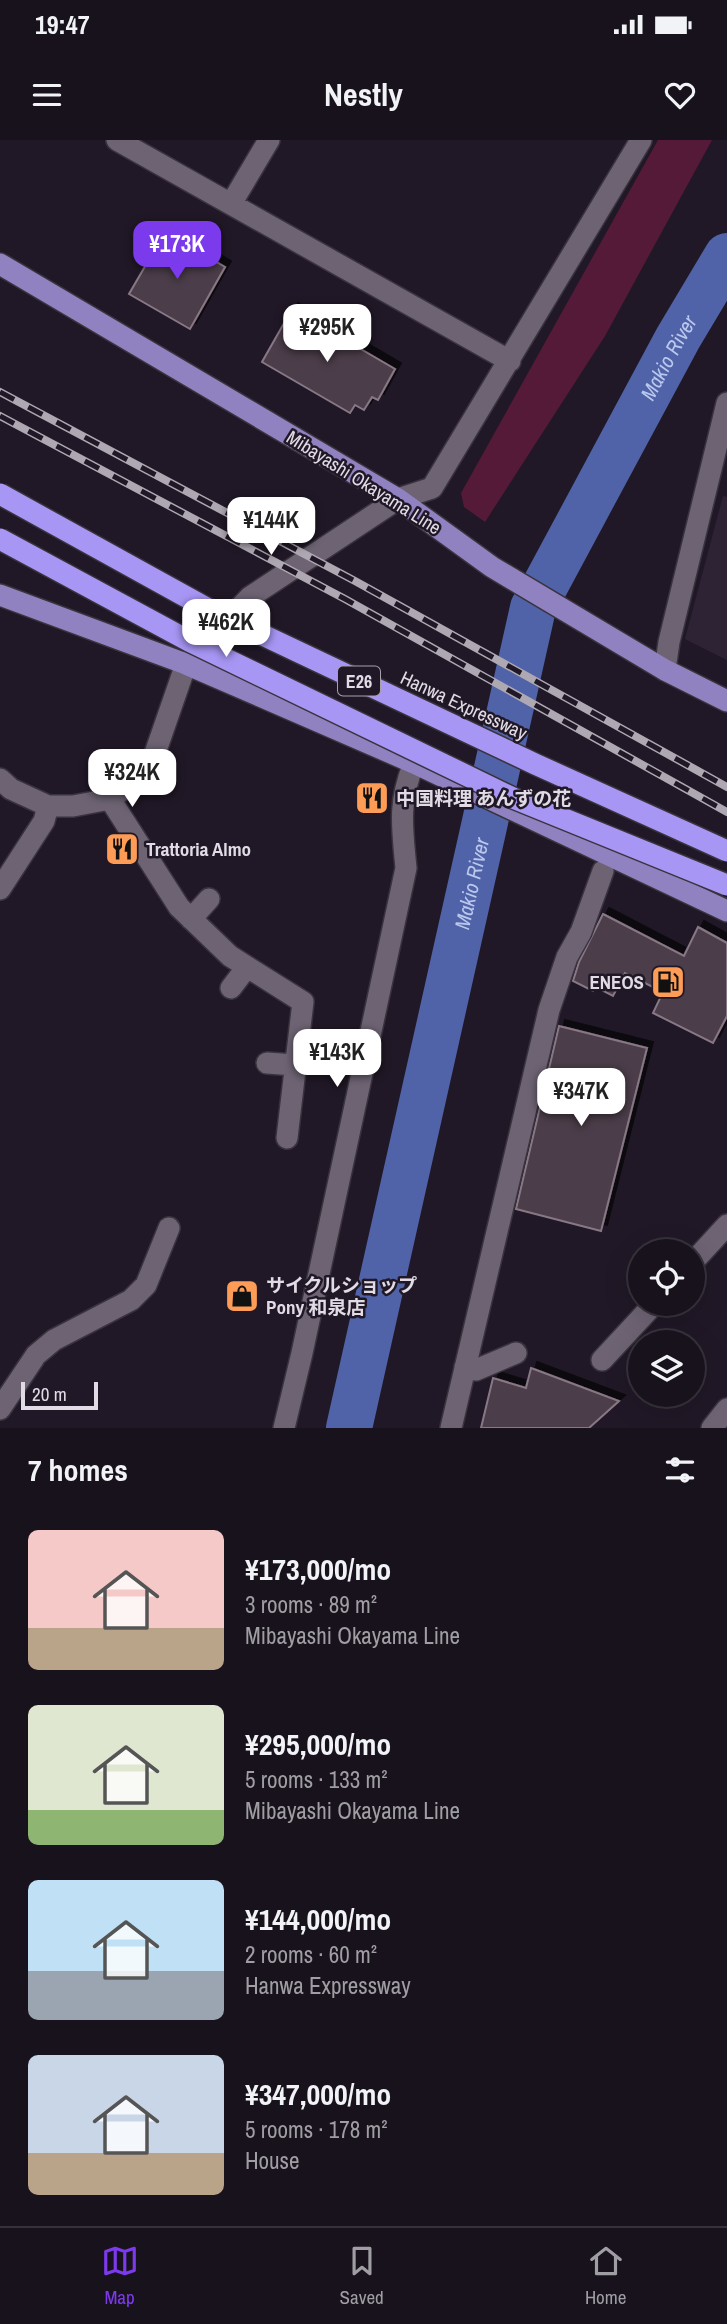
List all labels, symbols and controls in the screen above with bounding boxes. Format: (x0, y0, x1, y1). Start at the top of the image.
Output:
text: 19:47 (35, 7, 90, 42)
text: Nestly (324, 73, 403, 116)
icon: menu (28, 76, 66, 114)
icon: heart (661, 76, 699, 114)
pin: ¥173K (128, 222, 226, 281)
text: ¥173K (149, 228, 205, 259)
pin: ¥295K (278, 304, 376, 364)
water label: Makio River (633, 308, 704, 405)
text: ¥295K (299, 311, 355, 342)
street label: Mibayashi Okayama Line (282, 424, 446, 540)
pin: ¥144K (222, 498, 320, 557)
text: ¥144K (243, 504, 299, 535)
pin: ¥462K (177, 600, 275, 659)
text: ¥462K (198, 606, 254, 637)
street label: Hanwa Expressway (397, 664, 532, 746)
road number: E26 (338, 666, 380, 696)
pin: ¥324K (83, 750, 181, 809)
text: ¥324K (104, 756, 160, 787)
restaurant icon: 中国料理 あんずの花 (353, 779, 391, 817)
place label: 中国料理 あんずの花 (396, 785, 571, 811)
restaurant icon: Trattoria Almo (103, 830, 141, 868)
water label: Makio River (447, 834, 496, 932)
place label: Trattoria Almo (146, 836, 251, 862)
fuel station icon: ENEOS (649, 963, 687, 1001)
place label: ENEOS (589, 969, 644, 995)
pin: ¥143K (288, 1030, 386, 1089)
text: ¥143K (309, 1036, 365, 1067)
pin: ¥347K (532, 1068, 630, 1128)
text: ¥347K (553, 1075, 609, 1106)
map controls (628, 1239, 705, 1407)
button: locate (628, 1239, 705, 1316)
place label: サイクルショップ Pony 和泉店 (266, 1272, 417, 1320)
shop icon: サイクルショップ Pony 和泉店 (223, 1277, 261, 1315)
button: layers (628, 1330, 705, 1407)
scale bar (21, 1379, 98, 1411)
text: 20 m (32, 1381, 67, 1407)
text: 7 homes (28, 1450, 128, 1490)
icon: filters (661, 1451, 699, 1489)
text: ¥173,000/mo (245, 1549, 391, 1589)
icon: home (84, 1558, 168, 1642)
text: 3 rooms · 89 m² (245, 1589, 377, 1620)
text: Mibayashi Okayama Line (245, 1620, 460, 1651)
text: ¥295,000/mo (245, 1724, 391, 1764)
icon: home (84, 1733, 168, 1817)
text: 5 rooms · 133 m² (245, 1764, 388, 1795)
text: Mibayashi Okayama Line (245, 1795, 460, 1826)
text: ¥144,000/mo (245, 1899, 391, 1939)
icon: home (84, 1908, 168, 1992)
text: 2 rooms · 60 m² (245, 1939, 377, 1970)
text: Hanwa Expressway (245, 1970, 411, 2001)
text: ¥347,000/mo (245, 2074, 391, 2114)
icon: home (84, 2083, 168, 2167)
text: 5 rooms · 178 m² (245, 2114, 388, 2145)
text: House (245, 2145, 300, 2176)
tab: Map (101, 2242, 139, 2310)
tab: Saved (340, 2242, 384, 2310)
tab: Home (585, 2242, 626, 2310)

